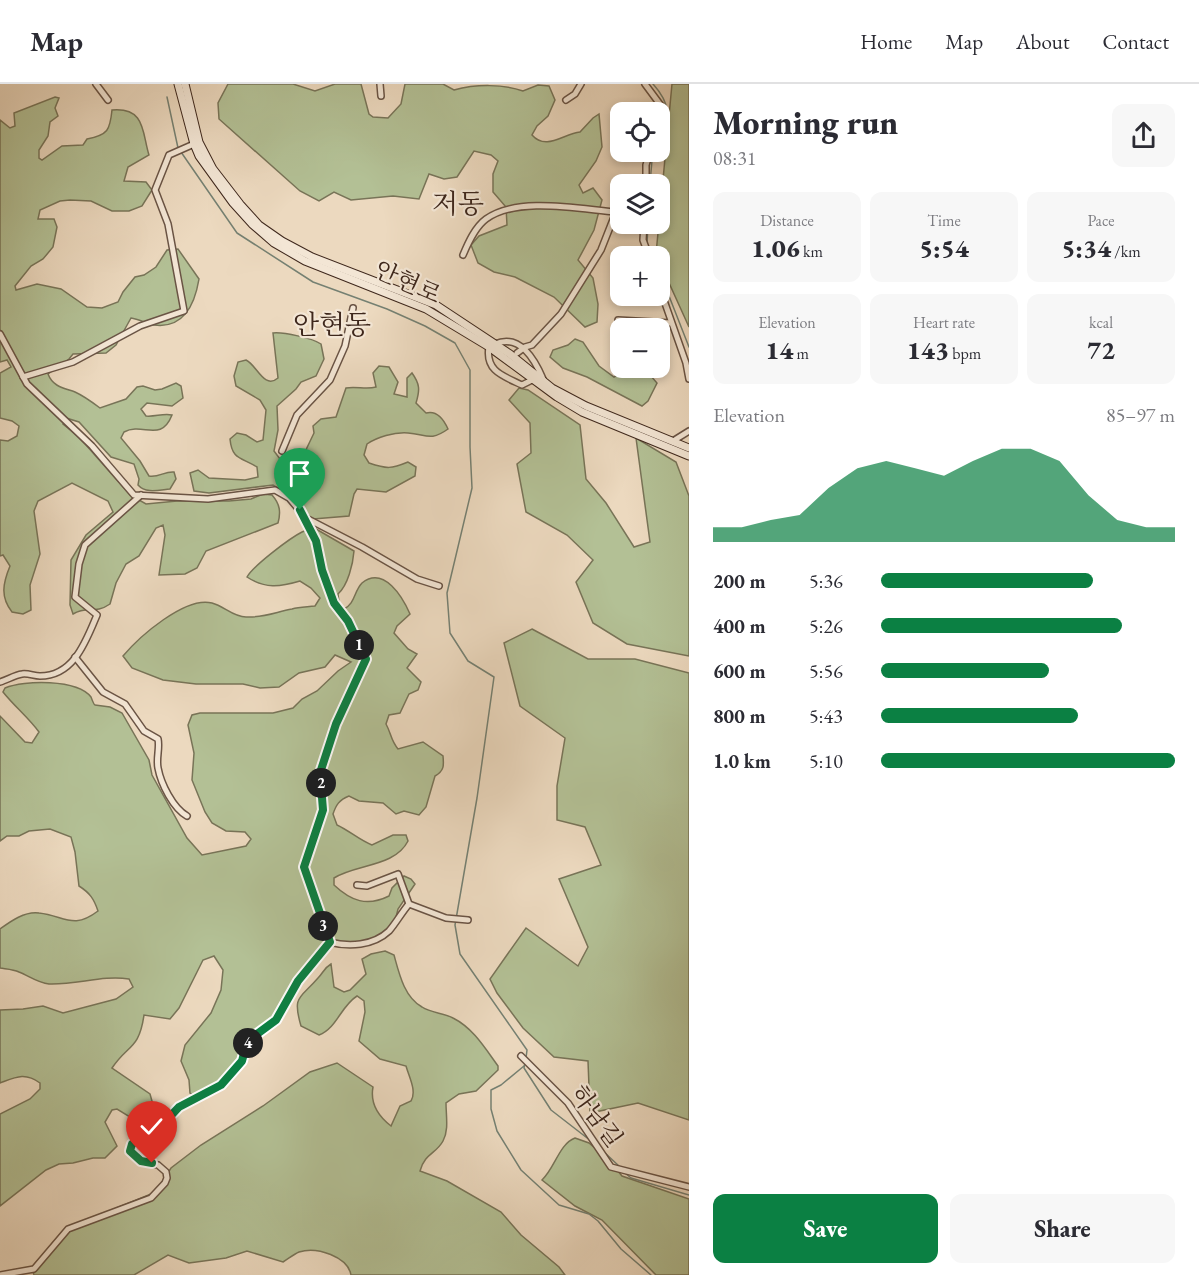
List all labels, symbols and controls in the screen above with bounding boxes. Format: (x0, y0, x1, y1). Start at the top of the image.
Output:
text: Map (30, 23, 83, 59)
text: Home (860, 28, 912, 55)
text: Map (945, 28, 983, 55)
text: About (1016, 28, 1069, 55)
text: Contact (1102, 28, 1169, 55)
text: Morning run (713, 101, 898, 144)
map controls (610, 102, 670, 378)
button: locate (610, 102, 670, 162)
button: share (1112, 104, 1175, 167)
text: 08:31 (713, 145, 756, 171)
button: layers (610, 174, 670, 234)
district label: 저동 (432, 186, 484, 221)
text: Distance (760, 210, 814, 231)
text: Time (927, 210, 961, 231)
text: Pace (1088, 210, 1114, 231)
text: 1.06 (751, 231, 800, 265)
text: 5:54 (919, 231, 969, 265)
text: 5:34 (1061, 231, 1111, 265)
text: km (800, 241, 823, 262)
text: /km (1111, 241, 1141, 262)
button: + (610, 246, 670, 306)
street label: 안현로 (370, 254, 446, 310)
district label: 안현동 (293, 307, 371, 342)
text: Elevation (758, 312, 816, 333)
text: Heart rate (913, 312, 975, 333)
text: kcal (1089, 312, 1113, 333)
button: − (610, 318, 670, 378)
text: 14 (765, 333, 793, 367)
text: 143 (907, 333, 949, 367)
text: 72 (1087, 333, 1115, 367)
text: m (793, 343, 809, 364)
text: bpm (949, 343, 981, 364)
text: Elevation (713, 402, 785, 428)
text: 85–97 m (1106, 402, 1175, 428)
pin (274, 448, 325, 510)
icon: arrive (283, 457, 316, 490)
text: 200 m (713, 568, 766, 594)
text: 5:36 (809, 568, 843, 594)
text: 400 m (713, 613, 766, 639)
text: 5:26 (809, 613, 843, 639)
pin: 1 (344, 630, 374, 660)
text: 1 (355, 634, 363, 655)
text: 600 m (713, 658, 766, 684)
text: 5:56 (809, 658, 843, 684)
text: 800 m (713, 703, 766, 729)
text: 5:43 (809, 703, 843, 729)
text: 1.0 km (713, 748, 771, 774)
text: 5:10 (809, 748, 843, 774)
pin: 2 (306, 768, 336, 798)
text: 2 (317, 772, 325, 793)
pin: 3 (308, 911, 338, 941)
text: 3 (319, 915, 327, 936)
pin: 4 (233, 1028, 263, 1058)
text: 4 (244, 1032, 252, 1053)
street label: 하남길 (564, 1079, 630, 1153)
pin (126, 1101, 177, 1163)
icon: check (135, 1110, 168, 1143)
button: Save (713, 1194, 938, 1263)
button: Share (950, 1194, 1175, 1263)

